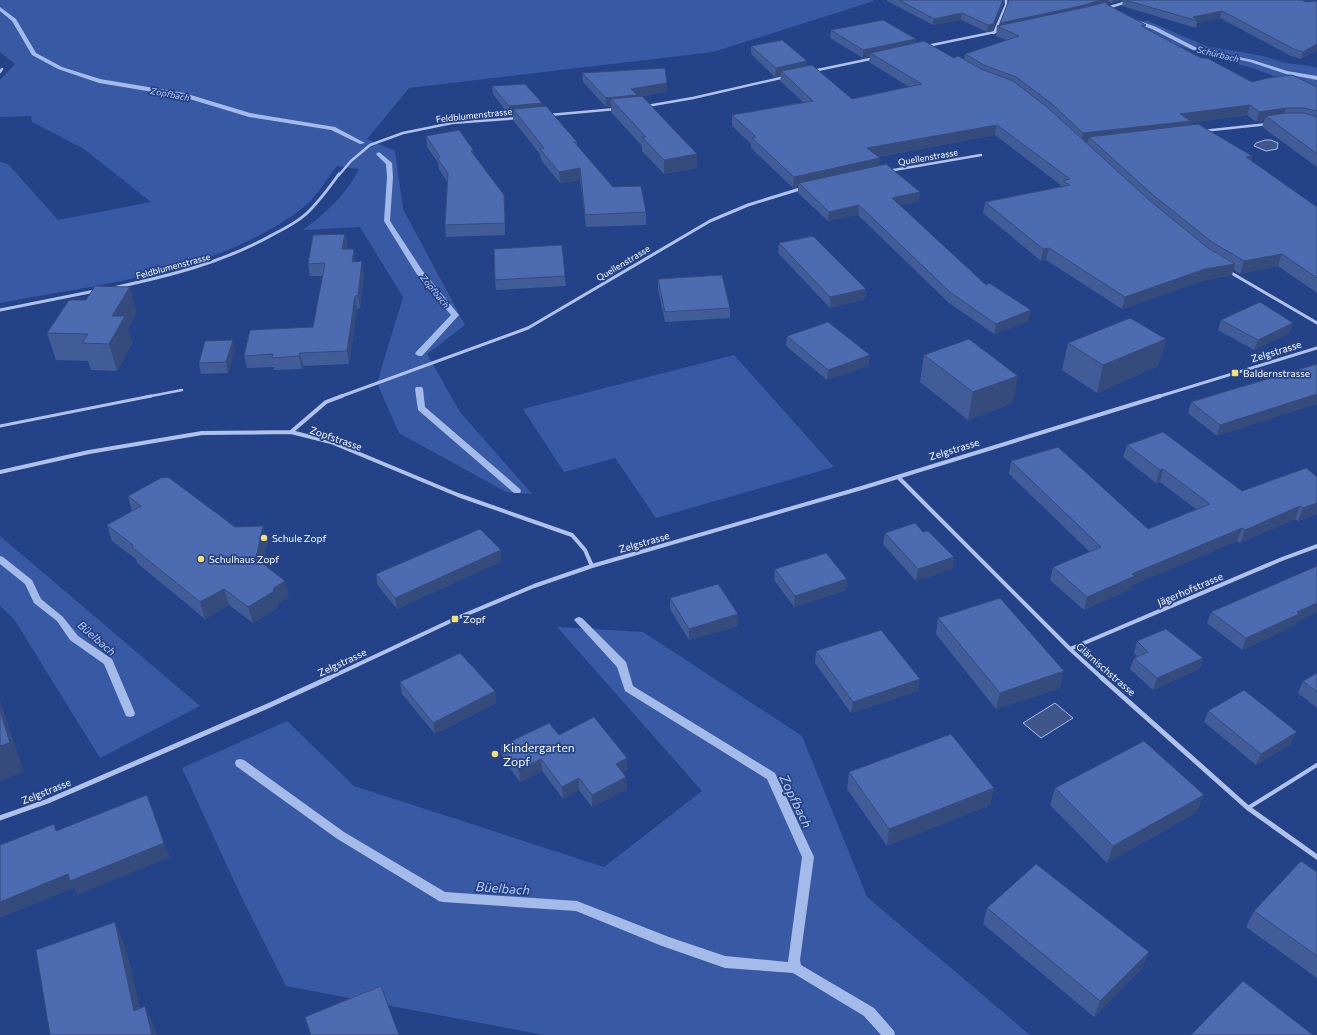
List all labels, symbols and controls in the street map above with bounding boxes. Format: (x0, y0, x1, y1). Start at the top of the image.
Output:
water label: Schürbach (1196, 43, 1240, 65)
water label: Zopfbach (148, 85, 191, 103)
street label: Feldblumenstrasse (435, 106, 513, 124)
street label: Quellenstrasse (897, 146, 959, 168)
street label: Quellenstrasse (594, 243, 652, 283)
street label: Feldblumenstrasse (135, 251, 212, 281)
water label: Zopfbach (418, 271, 452, 310)
street label: Zelgstrasse (1249, 338, 1303, 364)
place label: Baldernstrasse (1243, 367, 1310, 379)
marker: Baldernstrasse (1230, 368, 1240, 378)
street label: Zopfstrasse (308, 423, 364, 453)
street label: Zelgstrasse (927, 436, 981, 462)
street label: Zelgstrasse (617, 529, 671, 555)
place label: Schule Zopf (272, 532, 326, 544)
marker: Schule Zopf (259, 533, 269, 543)
place label: Schulhaus Zopf (209, 553, 279, 565)
marker: Schulhaus Zopf (196, 554, 206, 564)
street label: Jägerhofstrasse (1155, 570, 1225, 608)
place label: Zopf (463, 613, 486, 625)
marker: Zopf (450, 614, 460, 624)
water label: Büelbach (75, 618, 119, 658)
street label: Glärnischstrasse (1074, 640, 1138, 698)
street label: Zelgstrasse (316, 646, 368, 678)
place label: Kindergarten Zopf (503, 740, 575, 768)
marker: Kindergarten Zopf (490, 749, 500, 759)
water label: Zopfbach (776, 771, 816, 830)
street label: Zelgstrasse (20, 776, 72, 806)
water label: Büelbach (475, 878, 531, 898)

